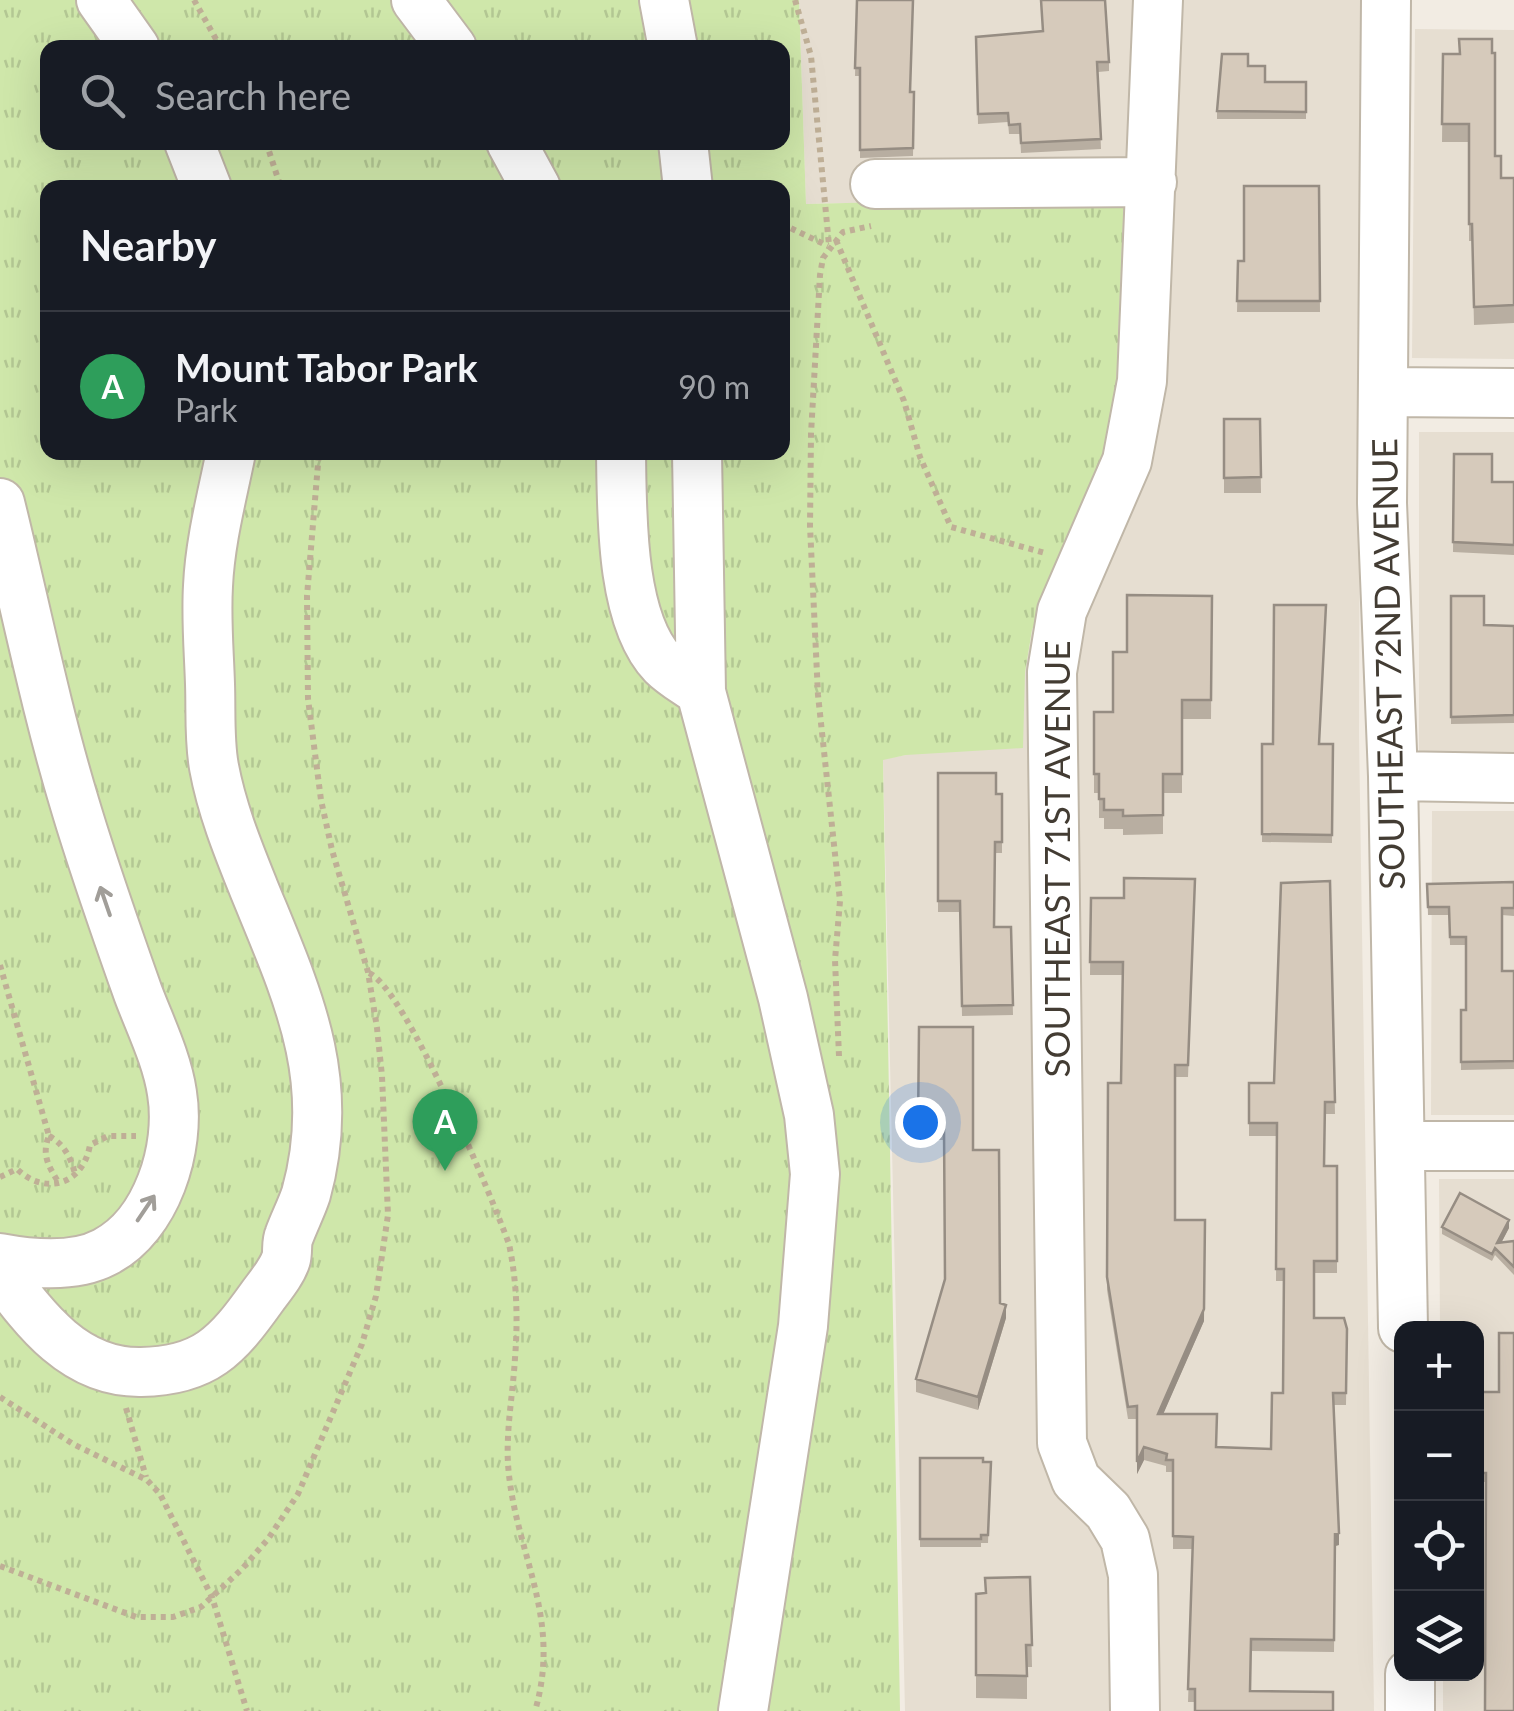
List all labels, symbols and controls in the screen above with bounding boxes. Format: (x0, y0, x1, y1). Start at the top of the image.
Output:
search box (40, 40, 790, 150)
icon: search (75, 68, 130, 123)
text: Search here (155, 72, 351, 118)
text: Nearby (80, 220, 217, 270)
text: Mount Tabor Park (175, 344, 478, 390)
text: A (101, 367, 124, 406)
text: 90 m (678, 367, 750, 406)
text: Park (175, 390, 238, 429)
street label: SOUTHEAST 72ND AVENUE (1362, 438, 1412, 890)
street label: SOUTHEAST 71ST AVENUE (1035, 641, 1077, 1078)
one-way arrow (95, 885, 113, 917)
pin: A (412, 1088, 478, 1171)
your location (895, 1097, 946, 1148)
one-way arrow (136, 1195, 157, 1223)
map controls (1394, 1321, 1484, 1681)
button: + (1394, 1321, 1484, 1411)
button: − (1394, 1411, 1484, 1501)
button: locate (1394, 1501, 1484, 1591)
button: layers (1394, 1591, 1484, 1681)

